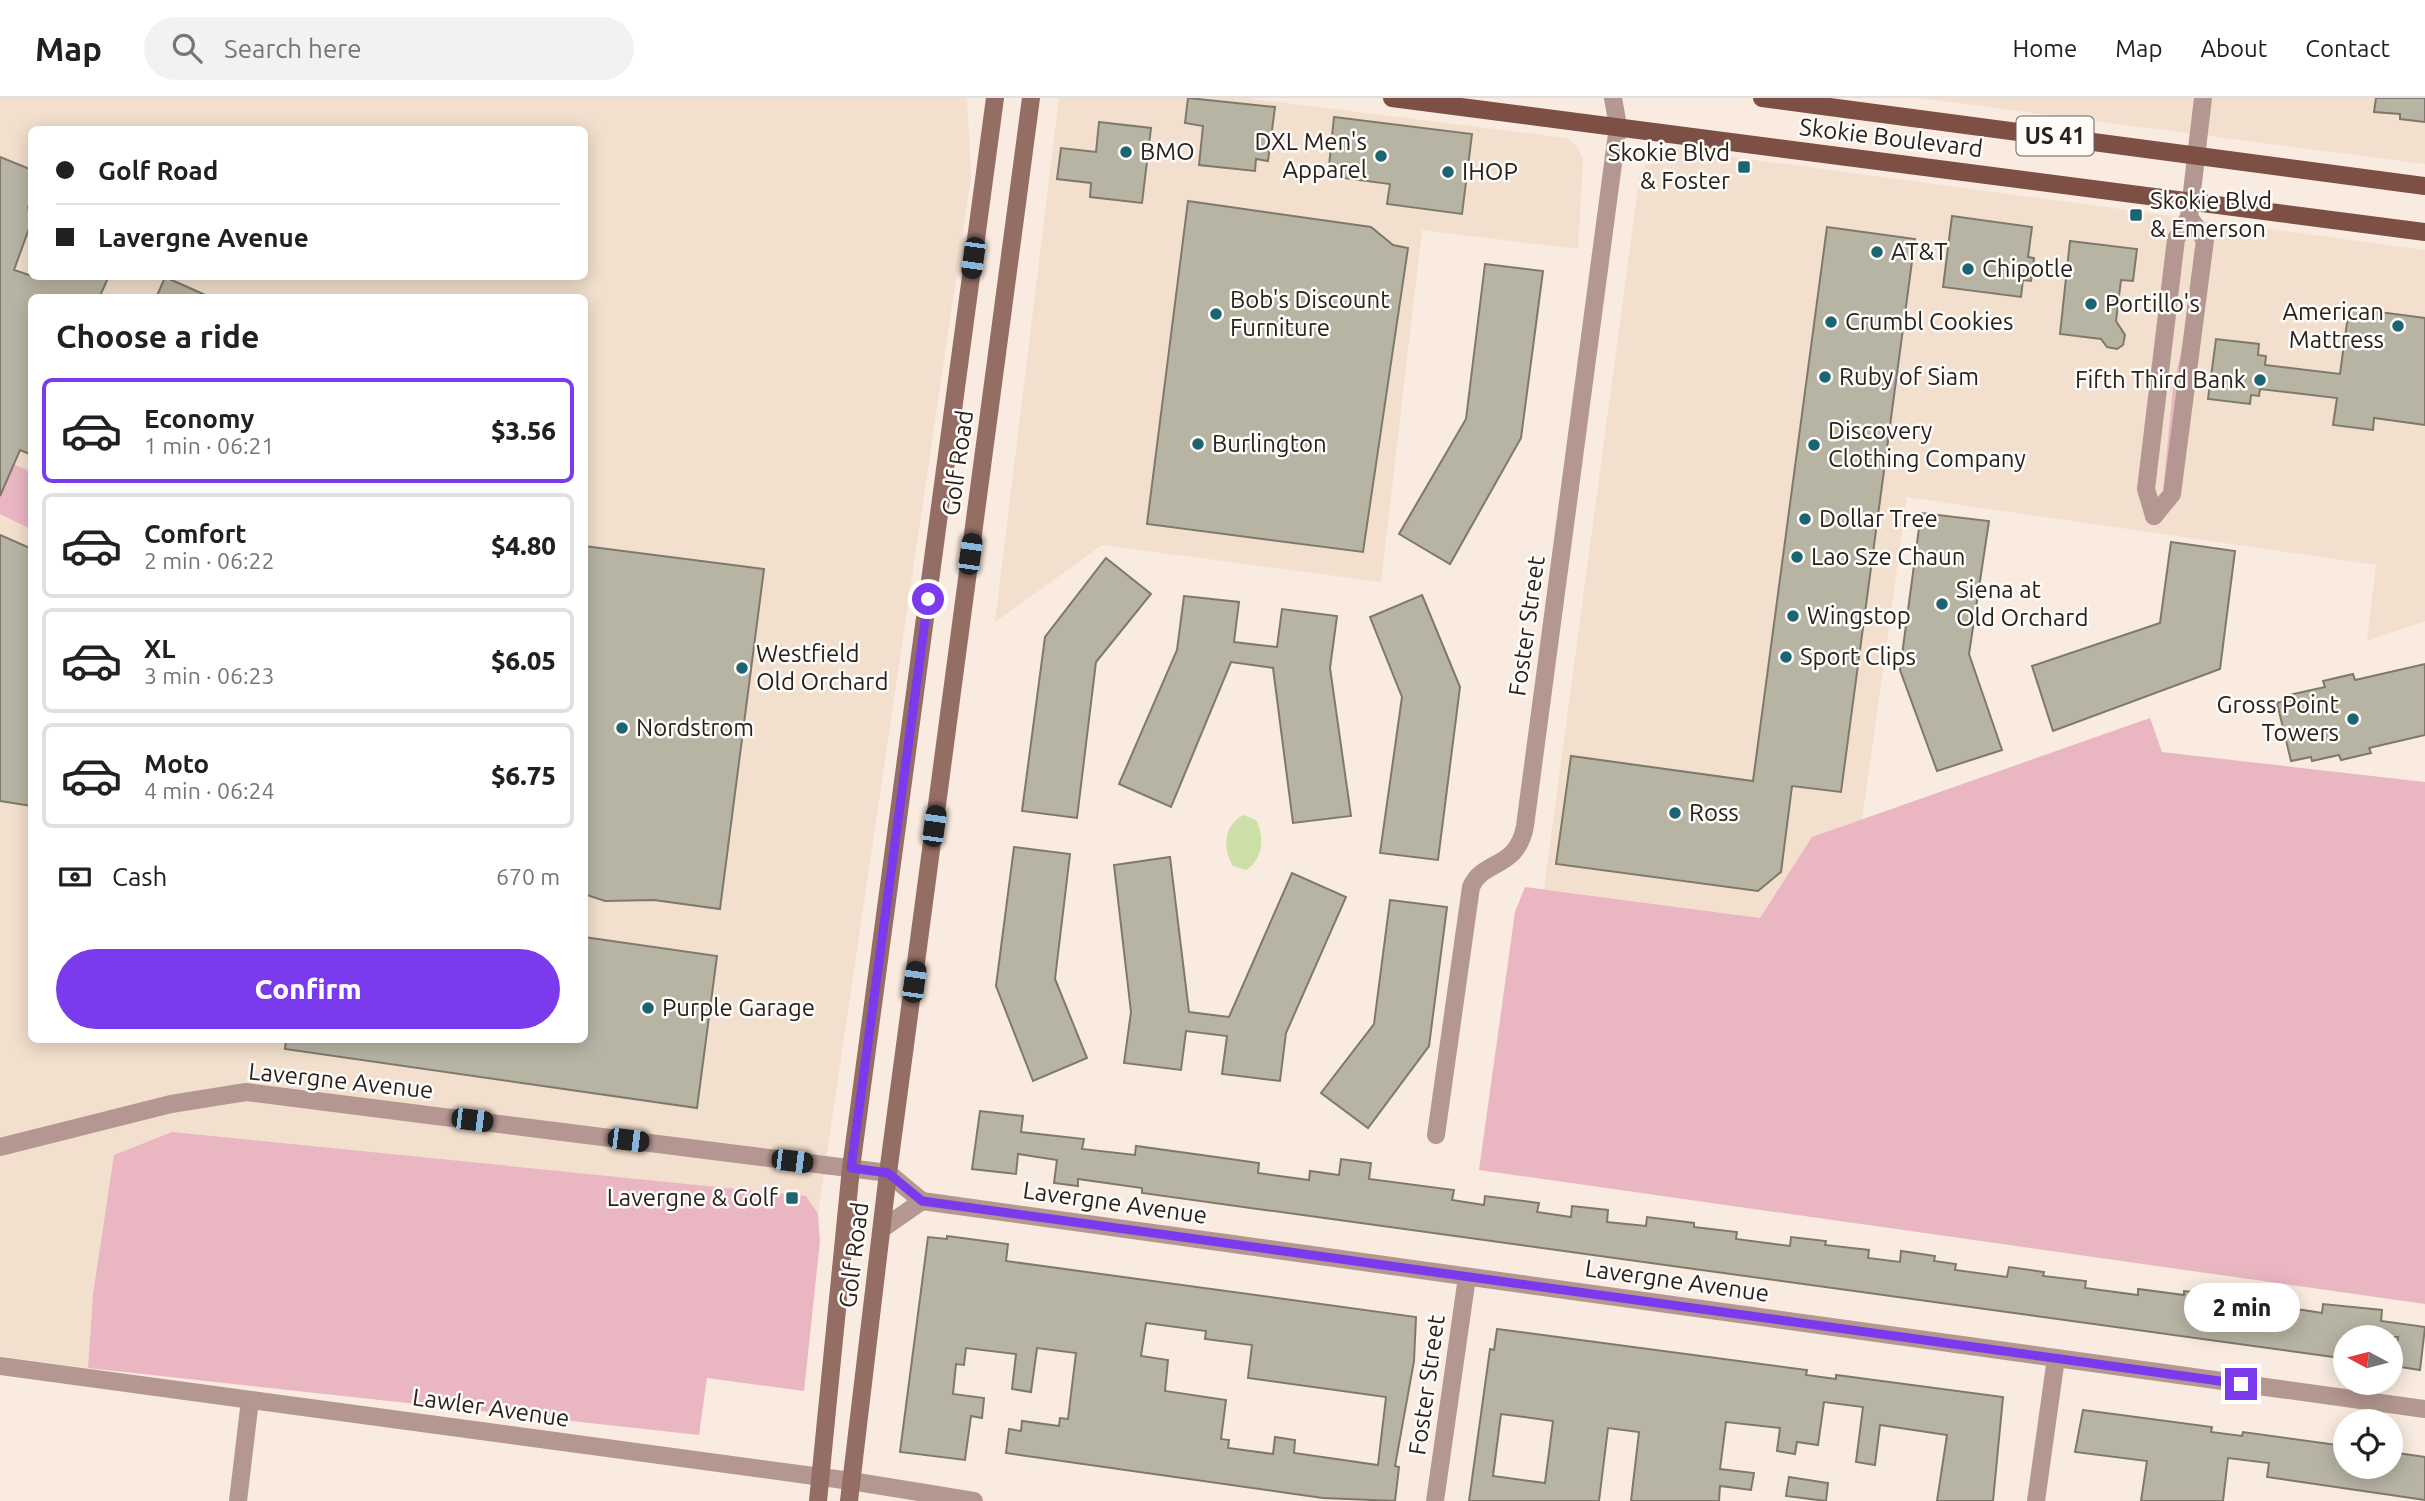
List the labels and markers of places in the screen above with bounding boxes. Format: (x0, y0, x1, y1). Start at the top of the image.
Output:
place label: DXL Men's Apparel (1254, 128, 1367, 183)
place label: BMO (1140, 138, 1195, 165)
place label: Skokie Blvd & Foster (1608, 139, 1730, 194)
marker: BMO (1118, 144, 1134, 160)
marker: DXL Men's Apparel (1373, 148, 1389, 164)
place label: IHOP (1462, 158, 1518, 185)
marker: Skokie Blvd & Foster (1736, 159, 1752, 175)
marker: IHOP (1440, 164, 1456, 180)
place label: Skokie Blvd & Emerson (2150, 187, 2272, 242)
marker: Skokie Blvd & Emerson (2128, 207, 2144, 223)
place label: AT&T (1891, 238, 1948, 265)
marker: AT&T (1869, 244, 1885, 260)
place label: Chipotle (1982, 255, 2073, 282)
marker: Chipotle (1960, 261, 1976, 277)
place label: Bob's Discount Furniture (1230, 286, 1390, 341)
place label: Portillo's (2105, 290, 2200, 317)
marker: Portillo's (2083, 296, 2099, 312)
place label: American Mattress (2282, 298, 2384, 353)
marker: Bob's Discount Furniture (1208, 306, 1224, 322)
place label: Crumbl Cookies (1845, 308, 2013, 335)
marker: Crumbl Cookies (1823, 314, 1839, 330)
marker: American Mattress (2390, 318, 2406, 334)
place label: Ruby of Siam (1839, 363, 1979, 390)
place label: Fifth Third Bank (2075, 366, 2246, 393)
marker: Ruby of Siam (1817, 369, 1833, 385)
marker: Fifth Third Bank (2252, 372, 2268, 388)
place label: Discovery Clothing Company (1828, 417, 2026, 472)
place label: Burlington (1212, 430, 1327, 457)
marker: Burlington (1190, 436, 1206, 452)
marker: Discovery Clothing Company (1806, 437, 1822, 453)
place label: Dollar Tree (1819, 505, 1938, 532)
marker: Dollar Tree (1797, 511, 1813, 527)
place label: Lao Sze Chaun (1811, 543, 1965, 570)
marker: Lao Sze Chaun (1789, 549, 1805, 565)
place label: Siena at Old Orchard (1956, 576, 2088, 631)
marker: Siena at Old Orchard (1934, 596, 1950, 612)
place label: Wingstop (1807, 602, 1911, 629)
marker: Wingstop (1785, 608, 1801, 624)
place label: Westfield Old Orchard (756, 640, 888, 695)
place label: Sport Clips (1800, 643, 1916, 670)
marker: Sport Clips (1778, 649, 1794, 665)
marker: Westfield Old Orchard (734, 660, 750, 676)
place label: Gross Point Towers (2217, 691, 2340, 746)
marker: Gross Point Towers (2345, 711, 2361, 727)
place label: Nordstrom (636, 714, 754, 741)
marker: Nordstrom (614, 720, 630, 736)
place label: Ross (1689, 799, 1739, 826)
marker: Ross (1667, 805, 1683, 821)
place label: Purple Garage (662, 994, 815, 1021)
marker: Purple Garage (640, 1000, 656, 1016)
place label: Lavergne & Golf (607, 1184, 779, 1211)
marker: Lavergne & Golf (784, 1190, 800, 1206)

